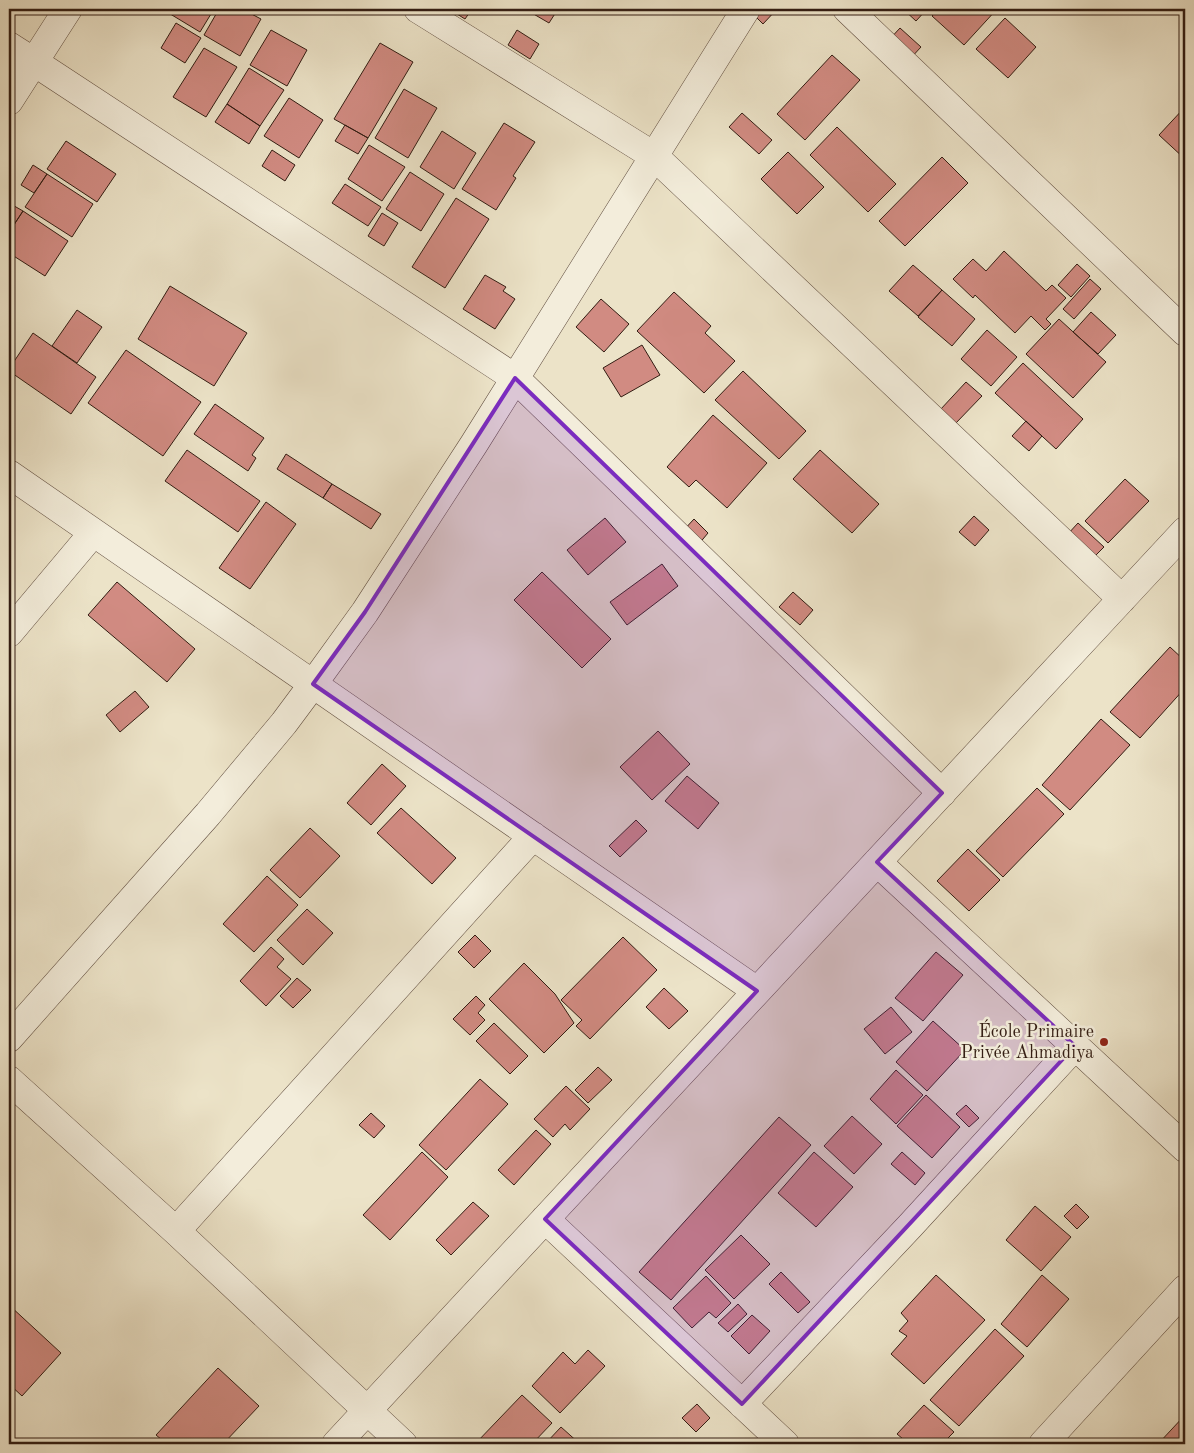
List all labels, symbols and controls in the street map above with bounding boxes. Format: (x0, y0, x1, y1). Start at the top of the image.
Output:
place label: École Primaire Privée Ahmadiya (960, 1019, 1094, 1062)
marker: École Primaire Privée Ahmadiya (1098, 1036, 1110, 1048)

